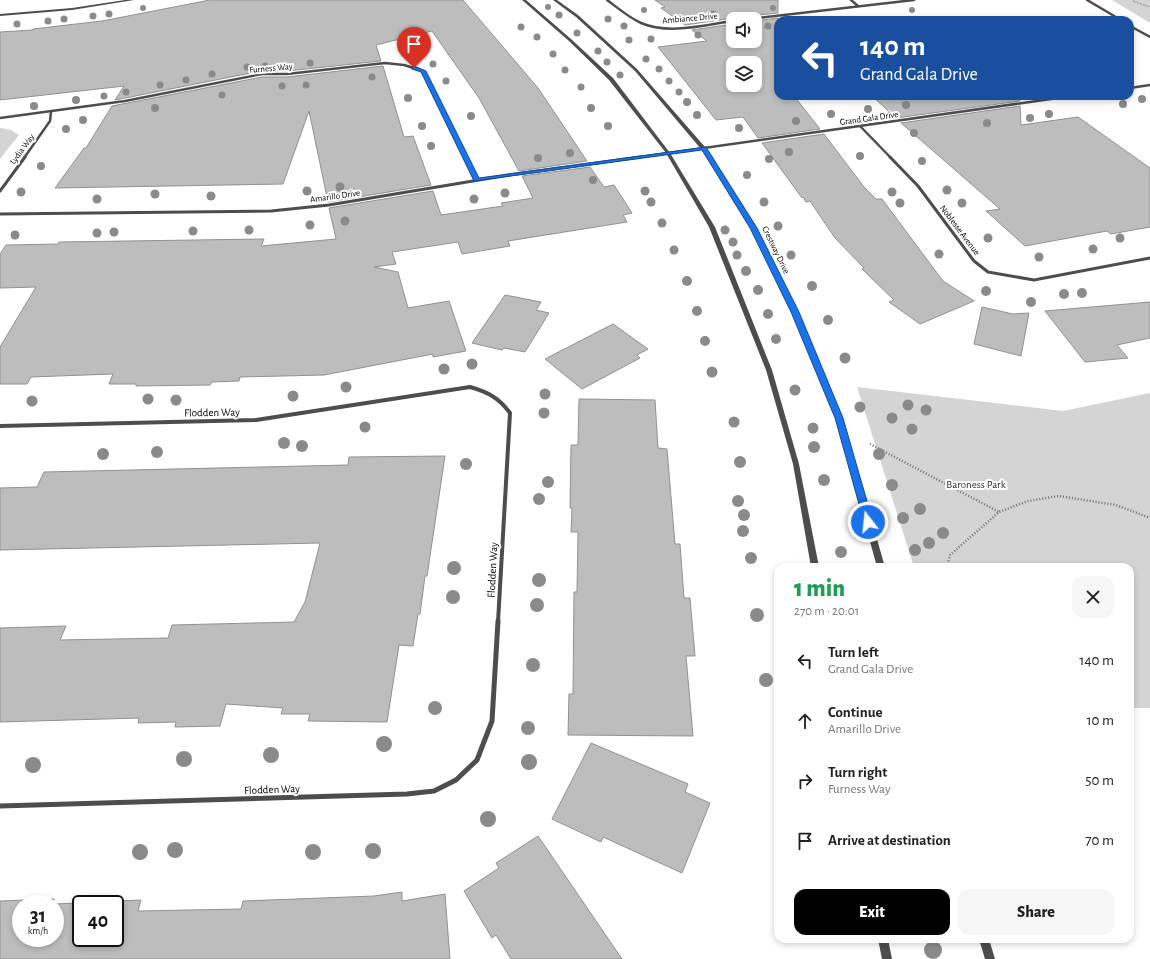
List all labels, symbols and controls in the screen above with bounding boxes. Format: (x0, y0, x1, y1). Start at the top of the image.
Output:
street label: Ambiance Drive (662, 12, 718, 25)
map controls (726, 12, 762, 92)
button: sound (726, 12, 762, 48)
pin (397, 27, 431, 68)
icon: left (794, 32, 846, 84)
icon: arrive (403, 33, 425, 55)
text: 140 m (860, 33, 926, 61)
button: layers (726, 56, 762, 92)
street label: Furness Way (249, 62, 293, 75)
text: Grand Gala Drive (860, 66, 978, 84)
street label: Grand Gala Drive (839, 110, 899, 127)
street label: Lydia Way (8, 132, 36, 166)
street label: Amarillo Drive (309, 189, 361, 204)
street label: Noblesse Avenue (938, 204, 981, 257)
street label: Crestway Drive (760, 225, 791, 275)
street label: Flodden Way (184, 407, 240, 418)
park label: Baroness Park (946, 479, 1006, 490)
position arrow (847, 501, 889, 543)
street label: Flodden Way (486, 542, 499, 598)
button: close (1072, 576, 1114, 618)
text: 1 min (794, 577, 845, 601)
text: 270 m · 20:01 (794, 605, 859, 618)
text: Turn left (828, 645, 879, 660)
icon: left (794, 650, 816, 672)
text: 140 m (1079, 653, 1114, 668)
text: Grand Gala Drive (828, 663, 913, 676)
text: Continue (828, 705, 883, 720)
icon: ahead (794, 710, 816, 732)
text: 10 m (1086, 713, 1114, 728)
text: Amarillo Drive (828, 723, 901, 736)
text: Turn right (828, 765, 887, 780)
icon: right (794, 770, 816, 792)
text: 50 m (1085, 773, 1114, 788)
street label: Flodden Way (244, 783, 300, 796)
text: Furness Way (828, 783, 891, 796)
icon: arrive (794, 830, 816, 852)
text: Arrive at destination (828, 833, 951, 848)
text: 70 m (1085, 833, 1114, 848)
button: Exit (794, 889, 950, 935)
button: Share (958, 889, 1114, 935)
speed limit sign: 40 (72, 895, 124, 947)
text: 31 (30, 906, 46, 926)
text: km/h (28, 926, 48, 936)

